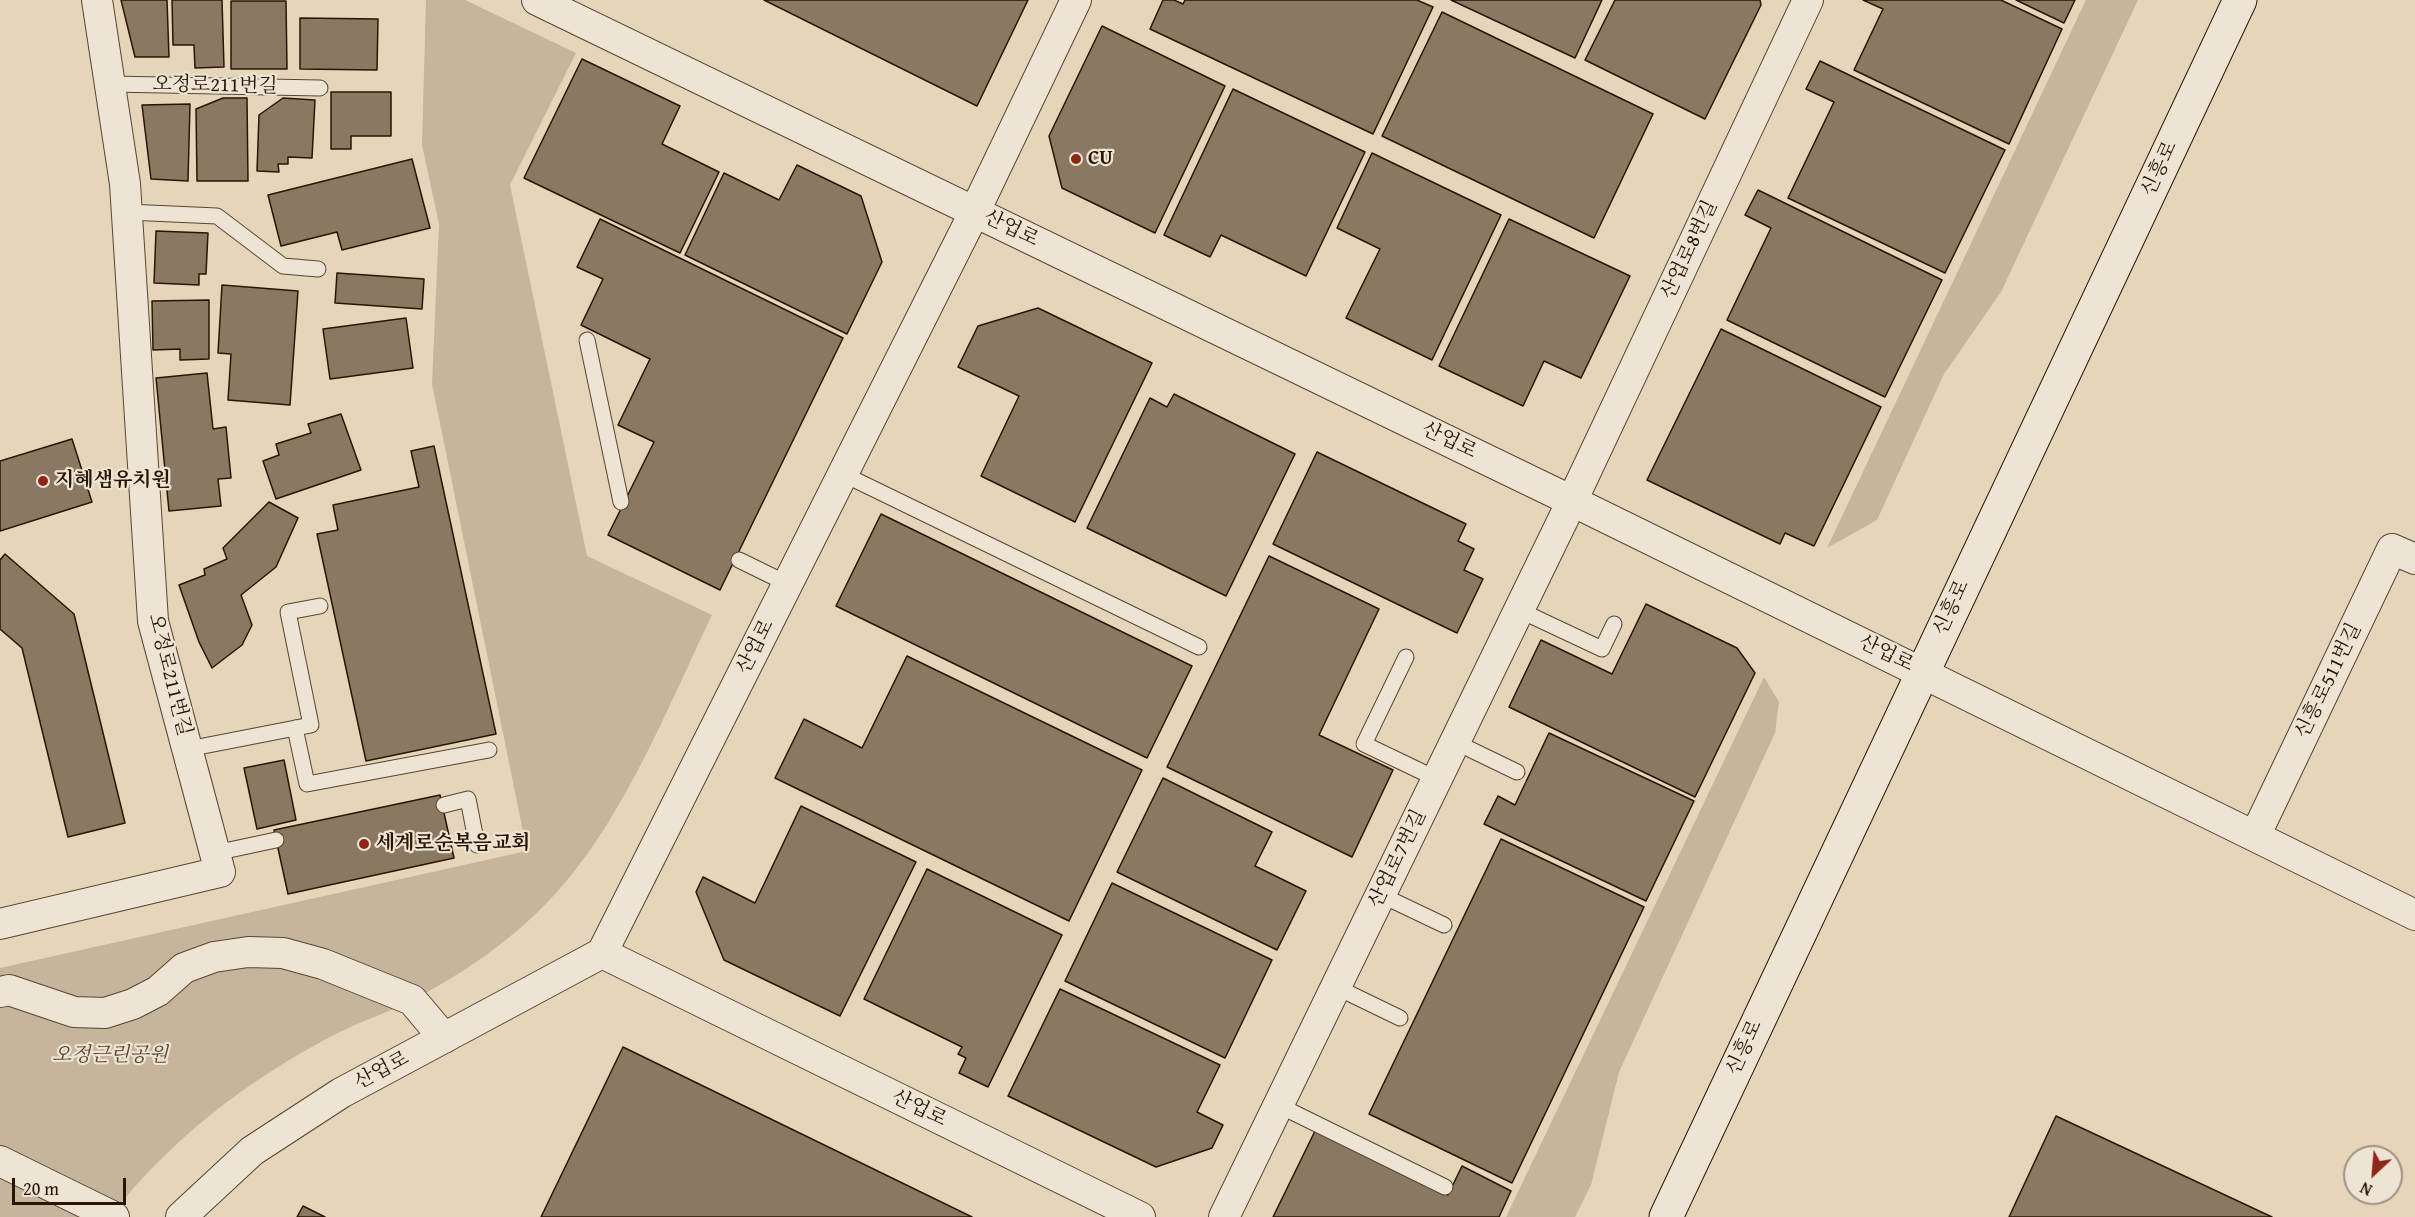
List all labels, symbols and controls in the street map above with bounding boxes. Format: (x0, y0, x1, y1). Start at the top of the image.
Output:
street label: 오정로211번길 (152, 73, 278, 99)
street label: 신흥로 (2137, 138, 2183, 200)
place label: CU (1088, 147, 1113, 171)
marker: CU (1069, 152, 1083, 166)
street label: 산업로8번길 (1657, 197, 1723, 303)
street label: 산업로 (980, 206, 1042, 252)
street label: 산업로 (1418, 418, 1480, 464)
place label: 지혜샘유치원 (55, 469, 171, 493)
marker: 지혜샘유치원 (36, 474, 50, 488)
street label: 신흥로 (1929, 577, 1975, 639)
street label: 오정로211번길 (142, 611, 196, 739)
street label: 산업로 (732, 616, 780, 678)
street label: 신흥로511번길 (2291, 619, 2367, 743)
street label: 산업로 (1855, 631, 1917, 677)
street label: 산업로7번길 (1364, 806, 1432, 912)
place label: 세계로순복음교회 (376, 832, 531, 856)
marker: 세계로순복음교회 (357, 837, 371, 851)
street label: 신흥로 (1722, 1017, 1768, 1079)
park label: 오정근린공원 (52, 1044, 168, 1068)
street label: 산업로 (351, 1047, 413, 1095)
street label: 산업로 (888, 1086, 950, 1132)
north arrow (2343, 1145, 2403, 1205)
scale bar (15, 1166, 129, 1204)
text: 20 m (23, 1175, 59, 1202)
text: N (2356, 1176, 2376, 1203)

